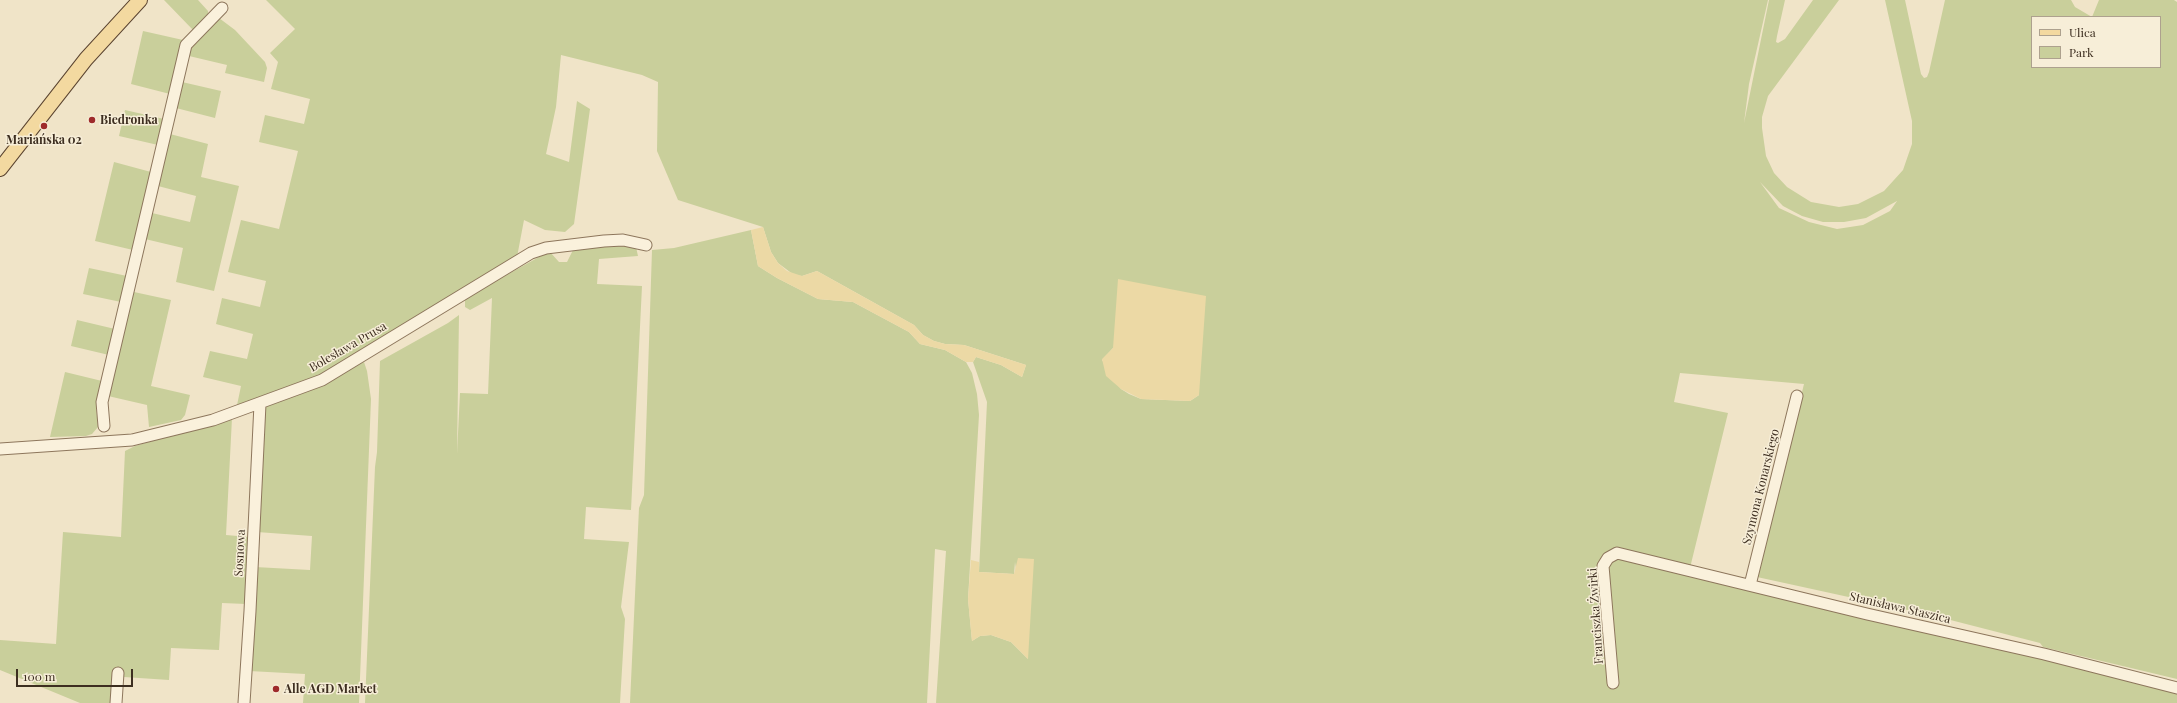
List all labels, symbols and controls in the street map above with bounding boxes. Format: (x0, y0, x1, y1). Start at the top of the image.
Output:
legend (2031, 16, 2161, 68)
text: Ulica (2069, 24, 2096, 40)
text: Park (2069, 44, 2094, 60)
place label: Biedronka (100, 113, 158, 127)
marker: Biedronka (87, 115, 97, 125)
marker: Mariańska 02 (39, 121, 49, 131)
place label: Mariańska 02 (6, 133, 82, 147)
street label: Bolesława Prusa (307, 319, 389, 375)
street label: Szymona Konarskiego (1740, 428, 1782, 546)
street label: Sosnowa (232, 529, 248, 577)
street label: Franciszka Żwirki (1585, 568, 1607, 664)
street label: Stanisława Staszica (1848, 589, 1952, 627)
scale bar (18, 661, 135, 687)
text: 100 m (23, 668, 55, 684)
place label: Alle AGD Market (284, 682, 377, 696)
marker: Alle AGD Market (271, 684, 281, 694)

